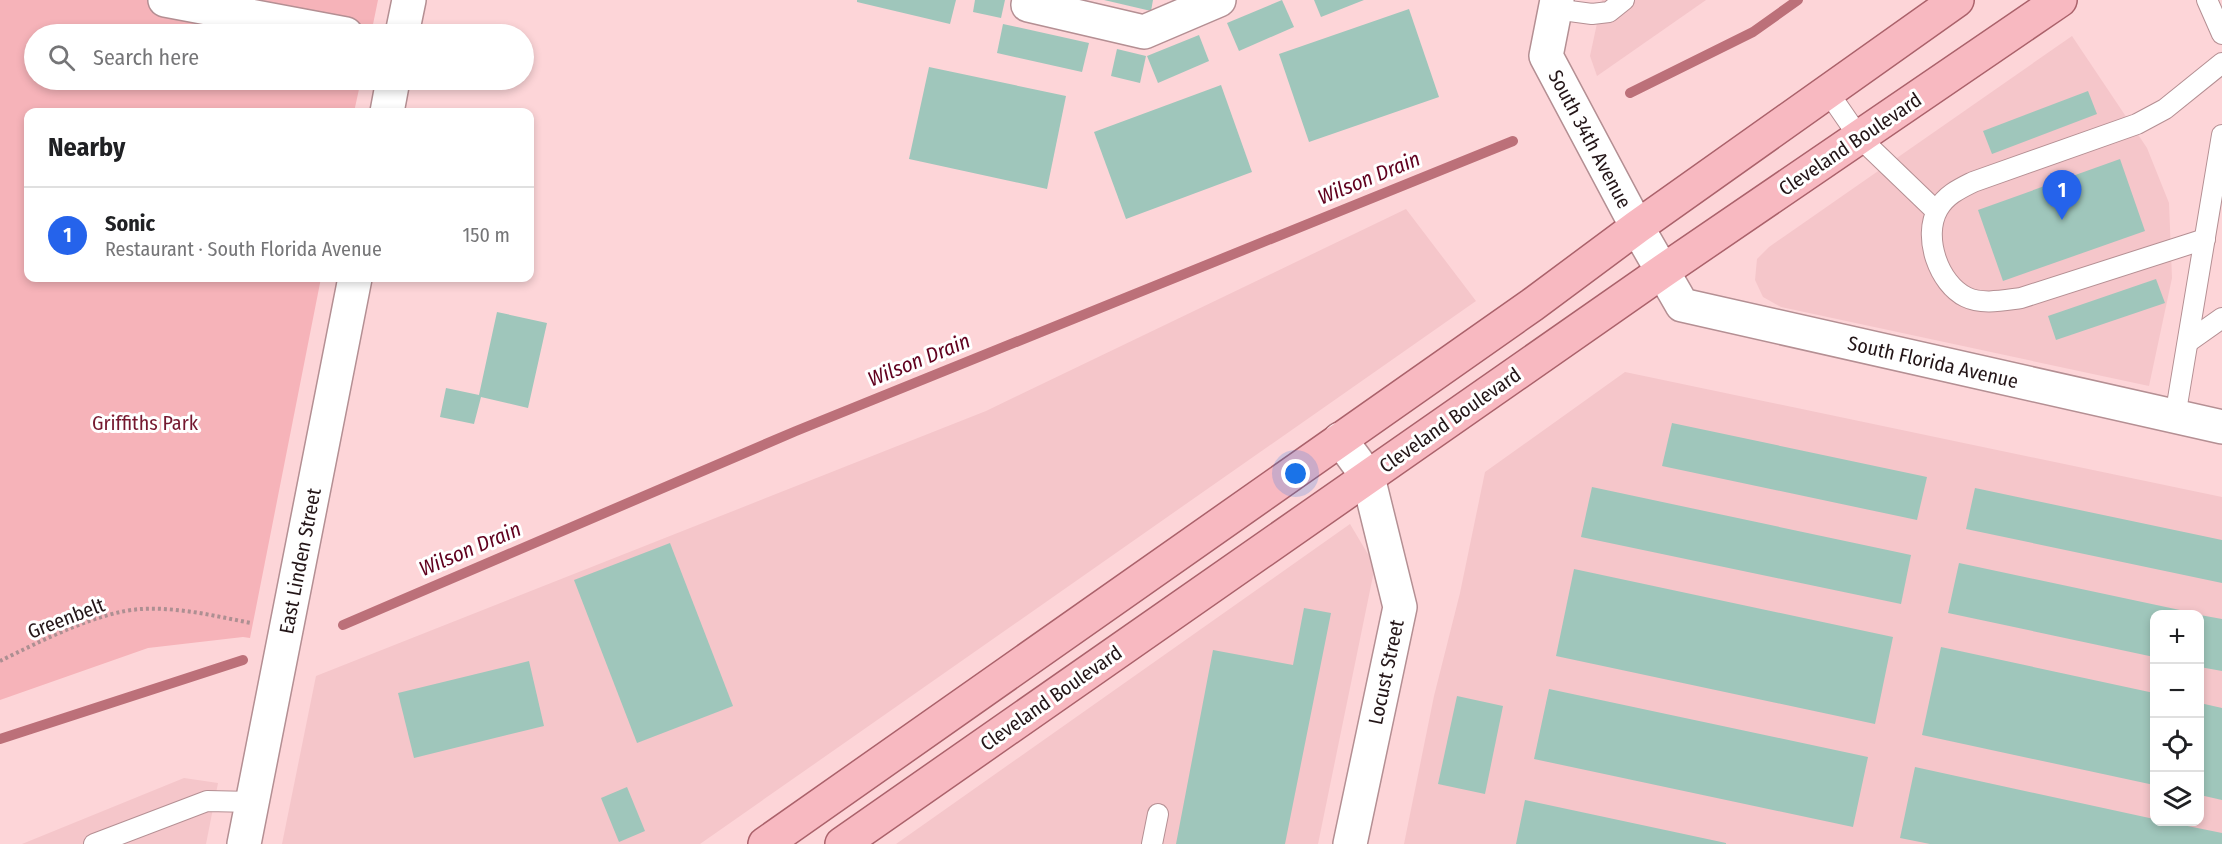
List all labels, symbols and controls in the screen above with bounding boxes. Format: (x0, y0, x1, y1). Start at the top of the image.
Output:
search box (24, 24, 534, 90)
icon: search (45, 41, 78, 74)
text: Search here (93, 44, 199, 71)
street label: South 34th Avenue (1543, 66, 1637, 212)
street label: Cleveland Boulevard (1774, 87, 1926, 201)
text: Nearby (48, 132, 125, 163)
water label: Wilson Drain (1314, 146, 1424, 210)
pin: 1 (2042, 170, 2082, 220)
text: Sonic (105, 210, 155, 237)
text: 1 (63, 223, 72, 247)
text: 150 m (463, 223, 510, 247)
text: Restaurant · South Florida Avenue (105, 237, 382, 261)
water label: Wilson Drain (864, 328, 974, 392)
street label: South Florida Avenue (1845, 331, 2021, 393)
street label: Cleveland Boulevard (1375, 362, 1525, 478)
park label: Griffiths Park (92, 411, 199, 435)
your location (1281, 459, 1310, 488)
street label: East Linden Street (274, 486, 326, 636)
water label: Wilson Drain (415, 516, 525, 582)
street label: Greenbelt (24, 592, 108, 644)
map controls (2150, 610, 2204, 826)
button: + (2150, 610, 2204, 664)
street label: Locust Street (1363, 617, 1409, 727)
street label: Cleveland Boulevard (976, 640, 1126, 756)
button: − (2150, 664, 2204, 718)
button: locate (2150, 718, 2204, 772)
button: layers (2150, 772, 2204, 826)

